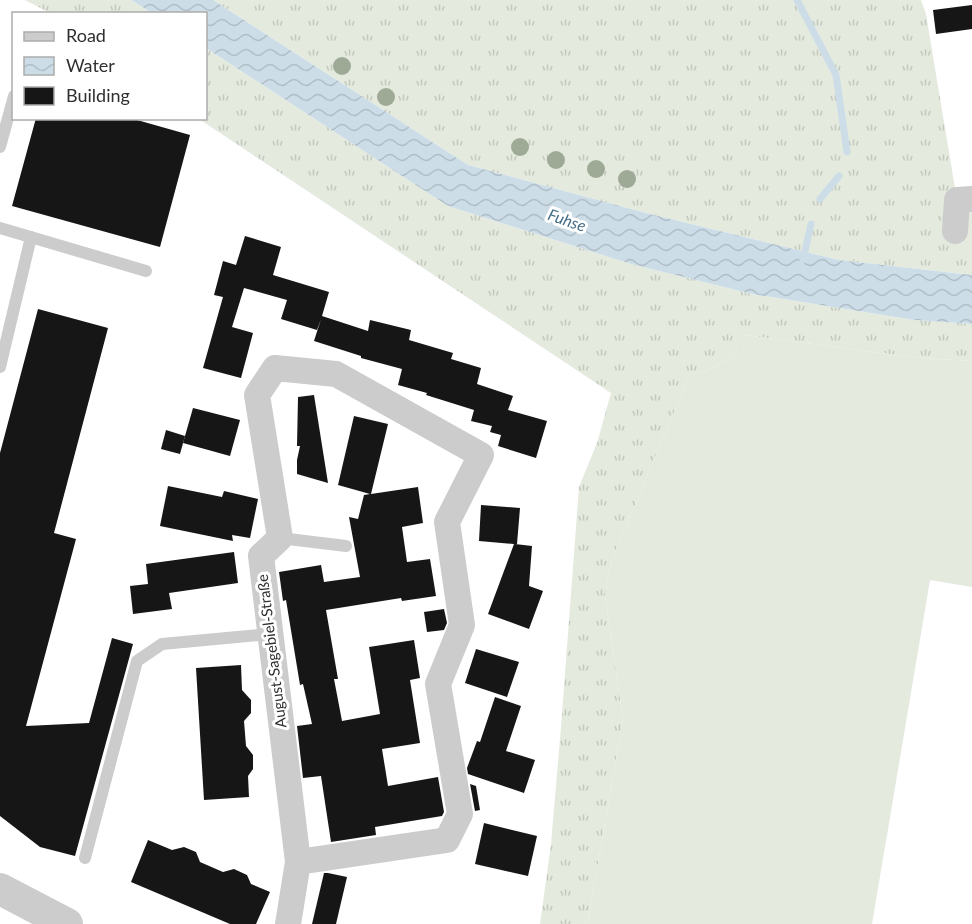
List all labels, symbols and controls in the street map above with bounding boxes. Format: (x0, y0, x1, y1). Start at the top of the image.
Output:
legend (12, 12, 207, 120)
text: Road (66, 24, 106, 46)
text: Water (66, 54, 115, 76)
text: Building (66, 84, 130, 106)
water label: Fuhse (546, 204, 589, 235)
street label: August-Sagebiel-Straße (253, 573, 289, 729)

